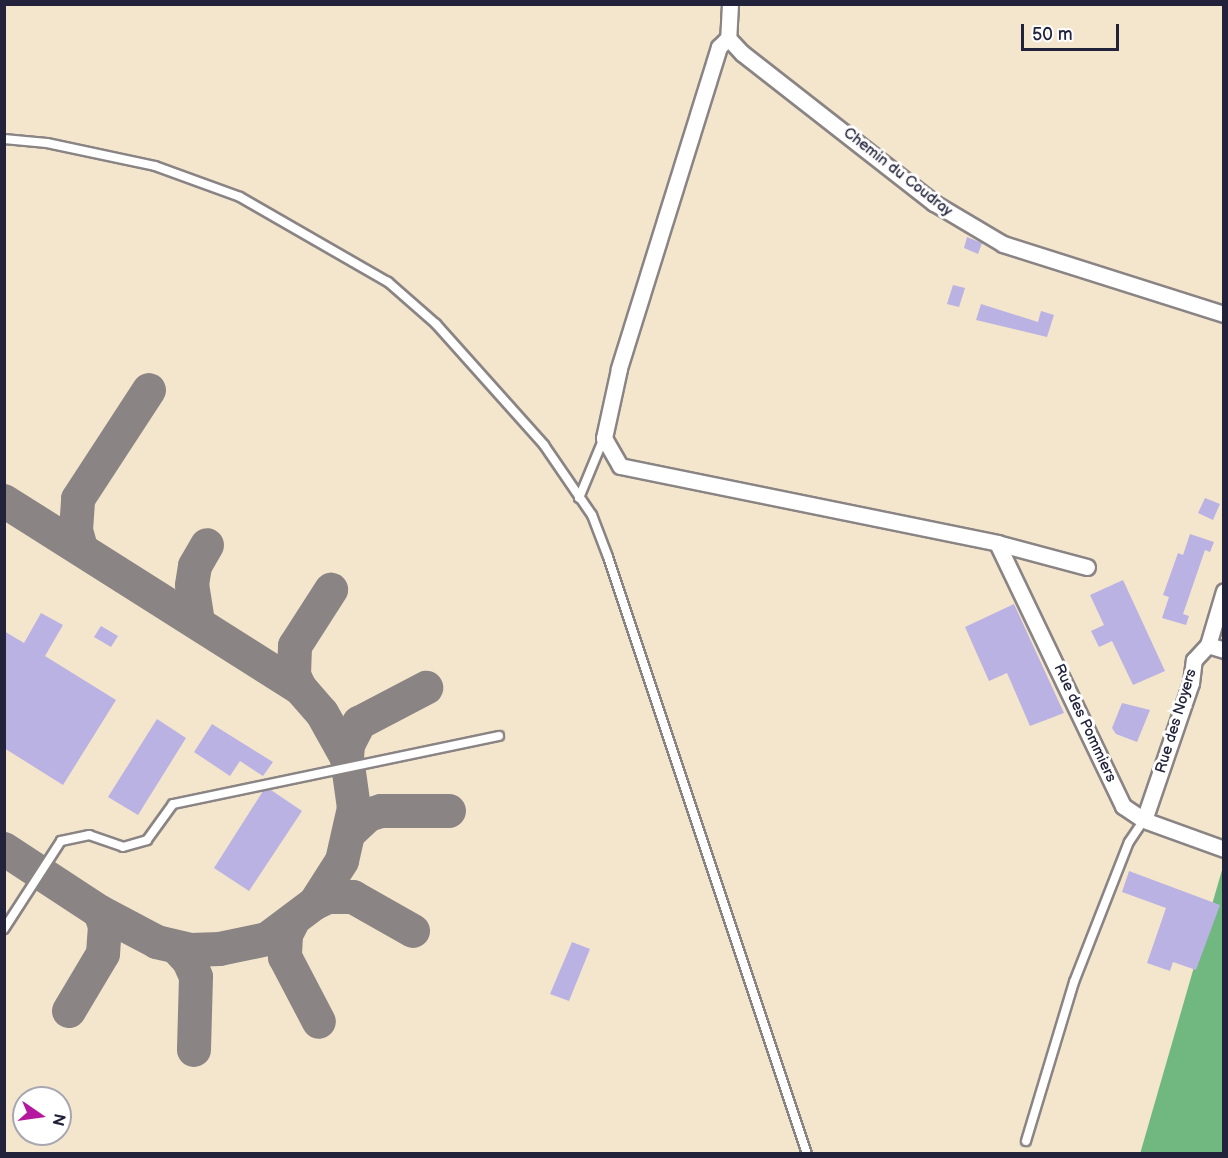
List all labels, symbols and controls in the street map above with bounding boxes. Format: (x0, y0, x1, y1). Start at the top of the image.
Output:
scale bar (1024, 12, 1122, 50)
text: 50 m (1032, 24, 1073, 45)
street label: Chemin du Coudray (840, 124, 956, 220)
street label: Rue des Pommiers (1050, 661, 1120, 785)
street label: Rue des Noyers (1152, 667, 1200, 775)
north arrow (12, 1086, 72, 1146)
text: N (47, 1112, 69, 1128)

